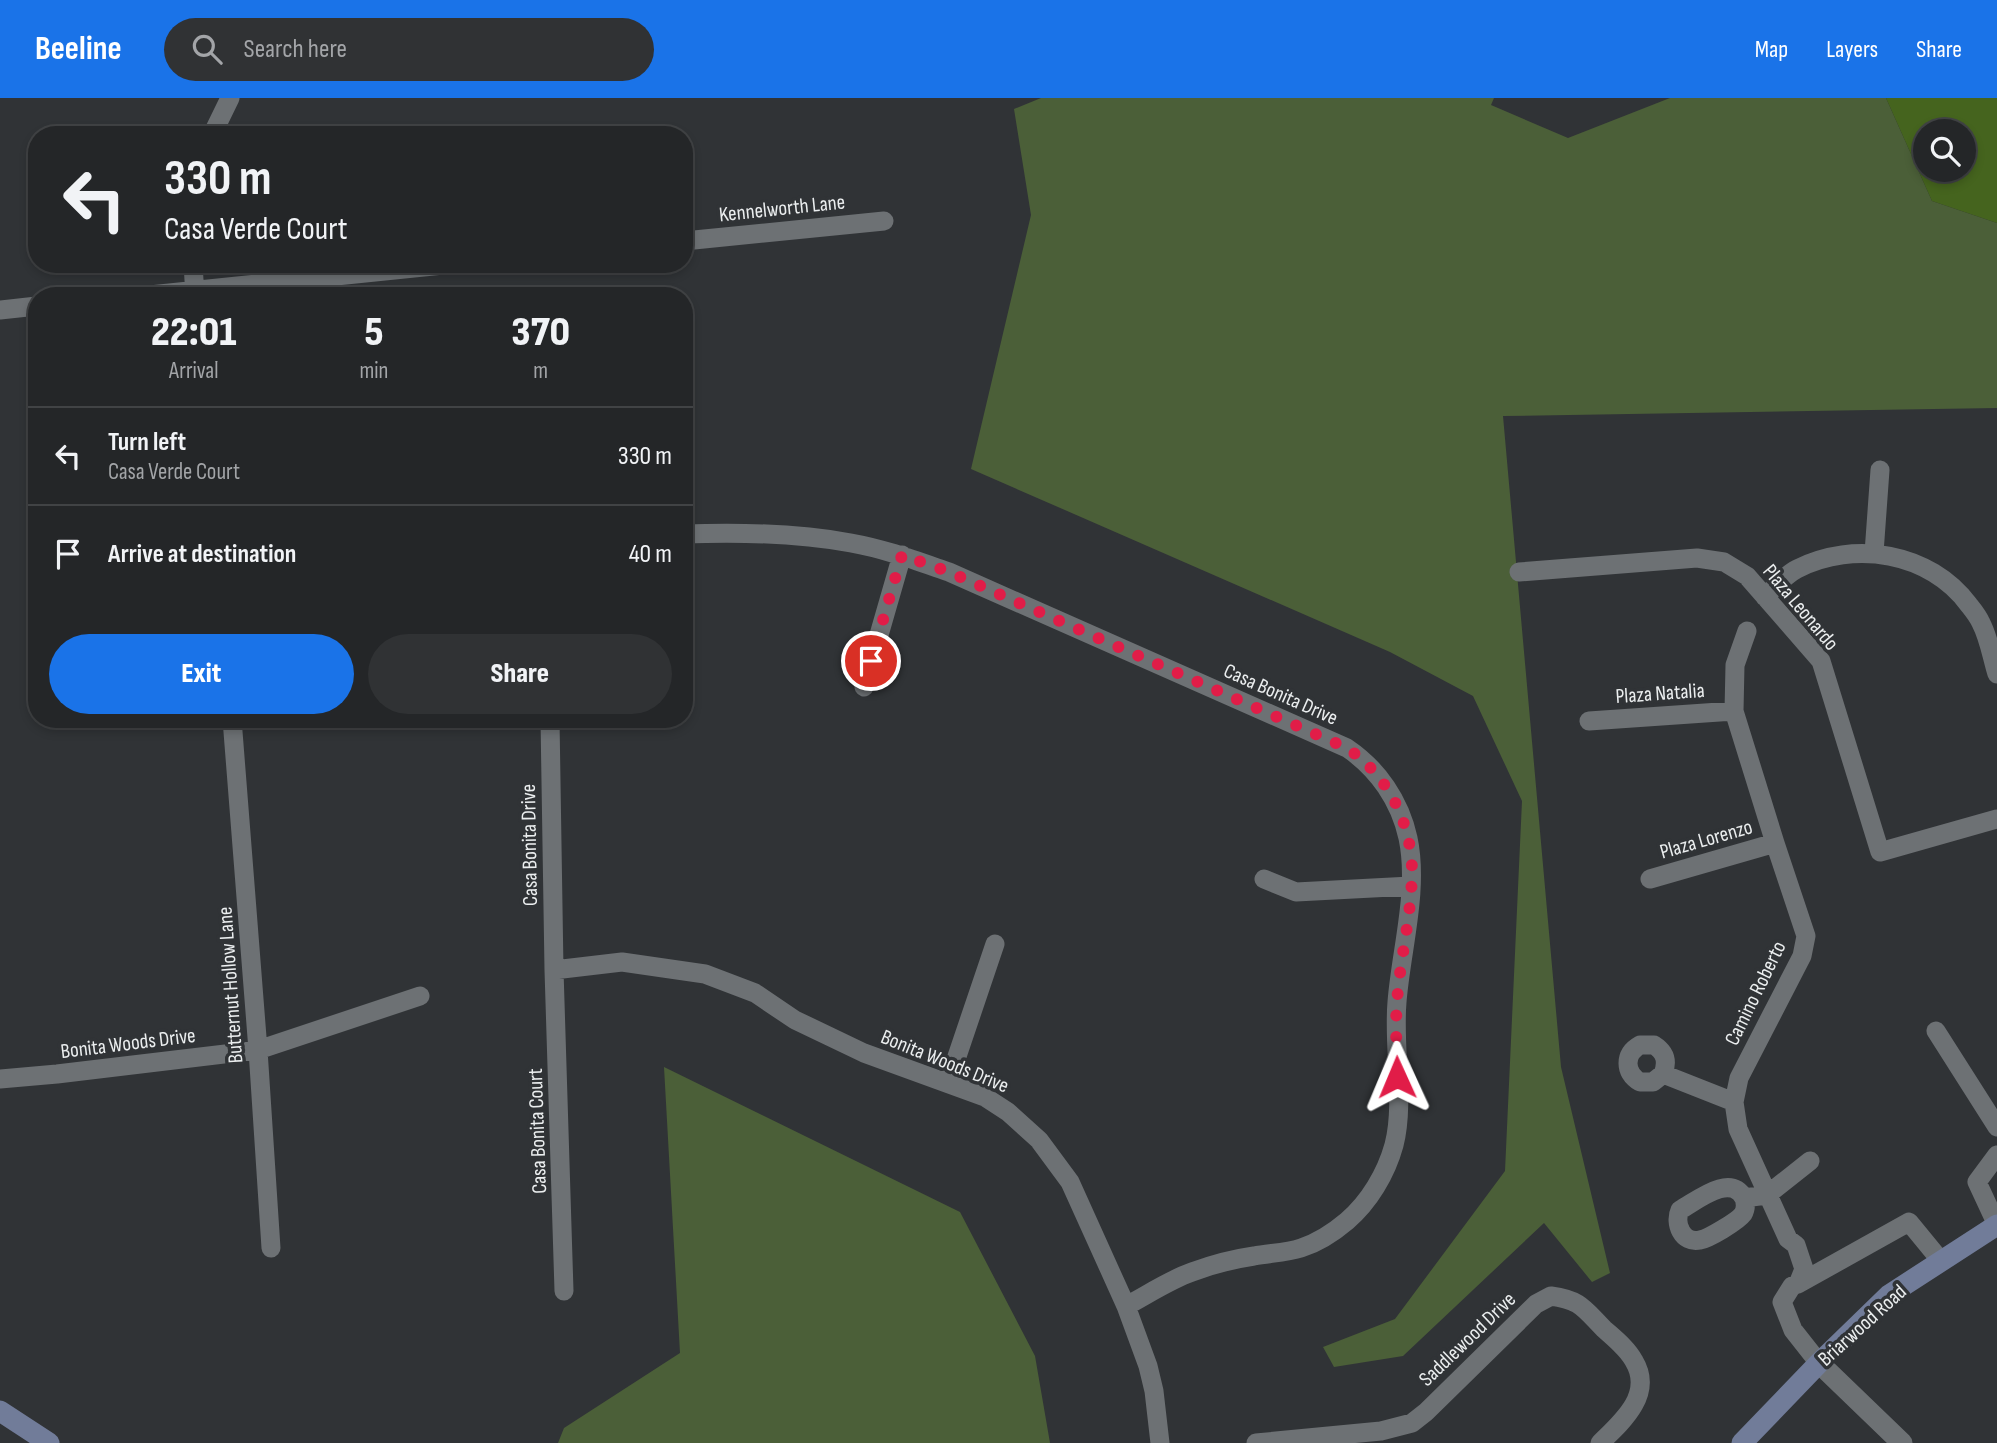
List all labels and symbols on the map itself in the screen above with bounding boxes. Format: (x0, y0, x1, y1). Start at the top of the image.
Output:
street label: Kennelworth Lane (718, 189, 846, 228)
street label: Plaza Leonardo (1757, 559, 1844, 655)
pin (841, 631, 901, 691)
street label: Casa Bonita Drive (1220, 658, 1342, 731)
street label: Plaza Natalia (1615, 678, 1705, 709)
street label: Casa Bonita Drive (516, 784, 543, 906)
street label: Plaza Lorenzo (1657, 814, 1755, 865)
street label: Butternut Hollow Lane (213, 906, 248, 1064)
street label: Camino Roberto (1719, 937, 1791, 1049)
street label: Bonita Woods Drive (59, 1023, 197, 1064)
street label: Bonita Woods Drive (877, 1024, 1012, 1098)
position arrow (1360, 1040, 1434, 1114)
street label: Casa Bonita Court (523, 1068, 552, 1194)
street label: Briarwood Road (1813, 1279, 1912, 1371)
street label: Saddlewood Drive (1414, 1287, 1521, 1392)

